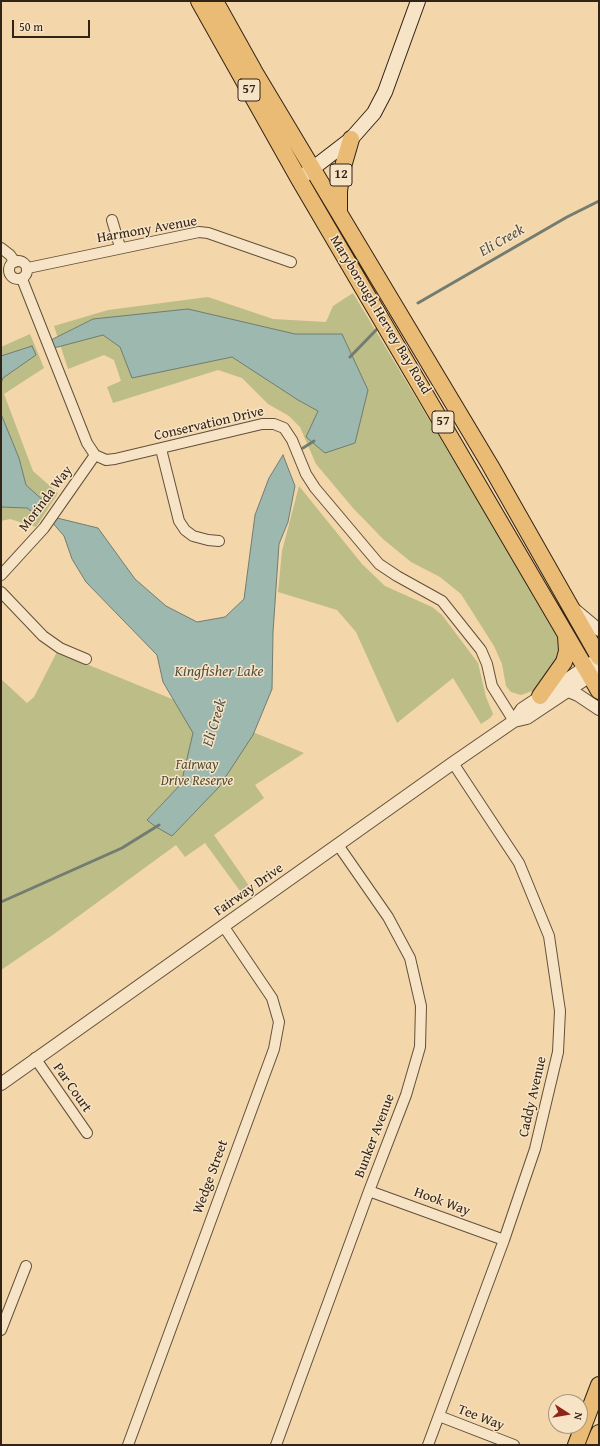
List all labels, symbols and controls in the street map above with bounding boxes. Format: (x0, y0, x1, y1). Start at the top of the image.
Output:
scale bar (14, 12, 92, 38)
text: 50 m (19, 18, 43, 35)
road number: 57 (238, 79, 260, 101)
road number: 12 (330, 164, 352, 186)
street label: Harmony Avenue (96, 213, 198, 247)
water label: Eli Creek (476, 221, 528, 261)
street label: Maryborough Hervey Bay Road (326, 233, 434, 397)
street label: Conservation Drive (152, 403, 266, 445)
road number: 57 (432, 411, 454, 433)
street label: Morinda Way (16, 463, 76, 535)
water label: Kingfisher Lake (175, 663, 263, 681)
water label: Eli Creek (199, 697, 231, 749)
park label: Fairway Drive Reserve (161, 757, 233, 790)
street label: Fairway Drive (211, 860, 287, 920)
street label: Caddy Avenue (516, 1055, 550, 1139)
street label: Par Court (49, 1060, 95, 1116)
street label: Bunker Avenue (351, 1092, 399, 1180)
street label: Wedge Street (190, 1138, 232, 1216)
street label: Hook Way (412, 1184, 472, 1220)
north arrow (548, 1394, 588, 1434)
street label: Tee Way (455, 1401, 507, 1435)
text: N (570, 1411, 587, 1422)

